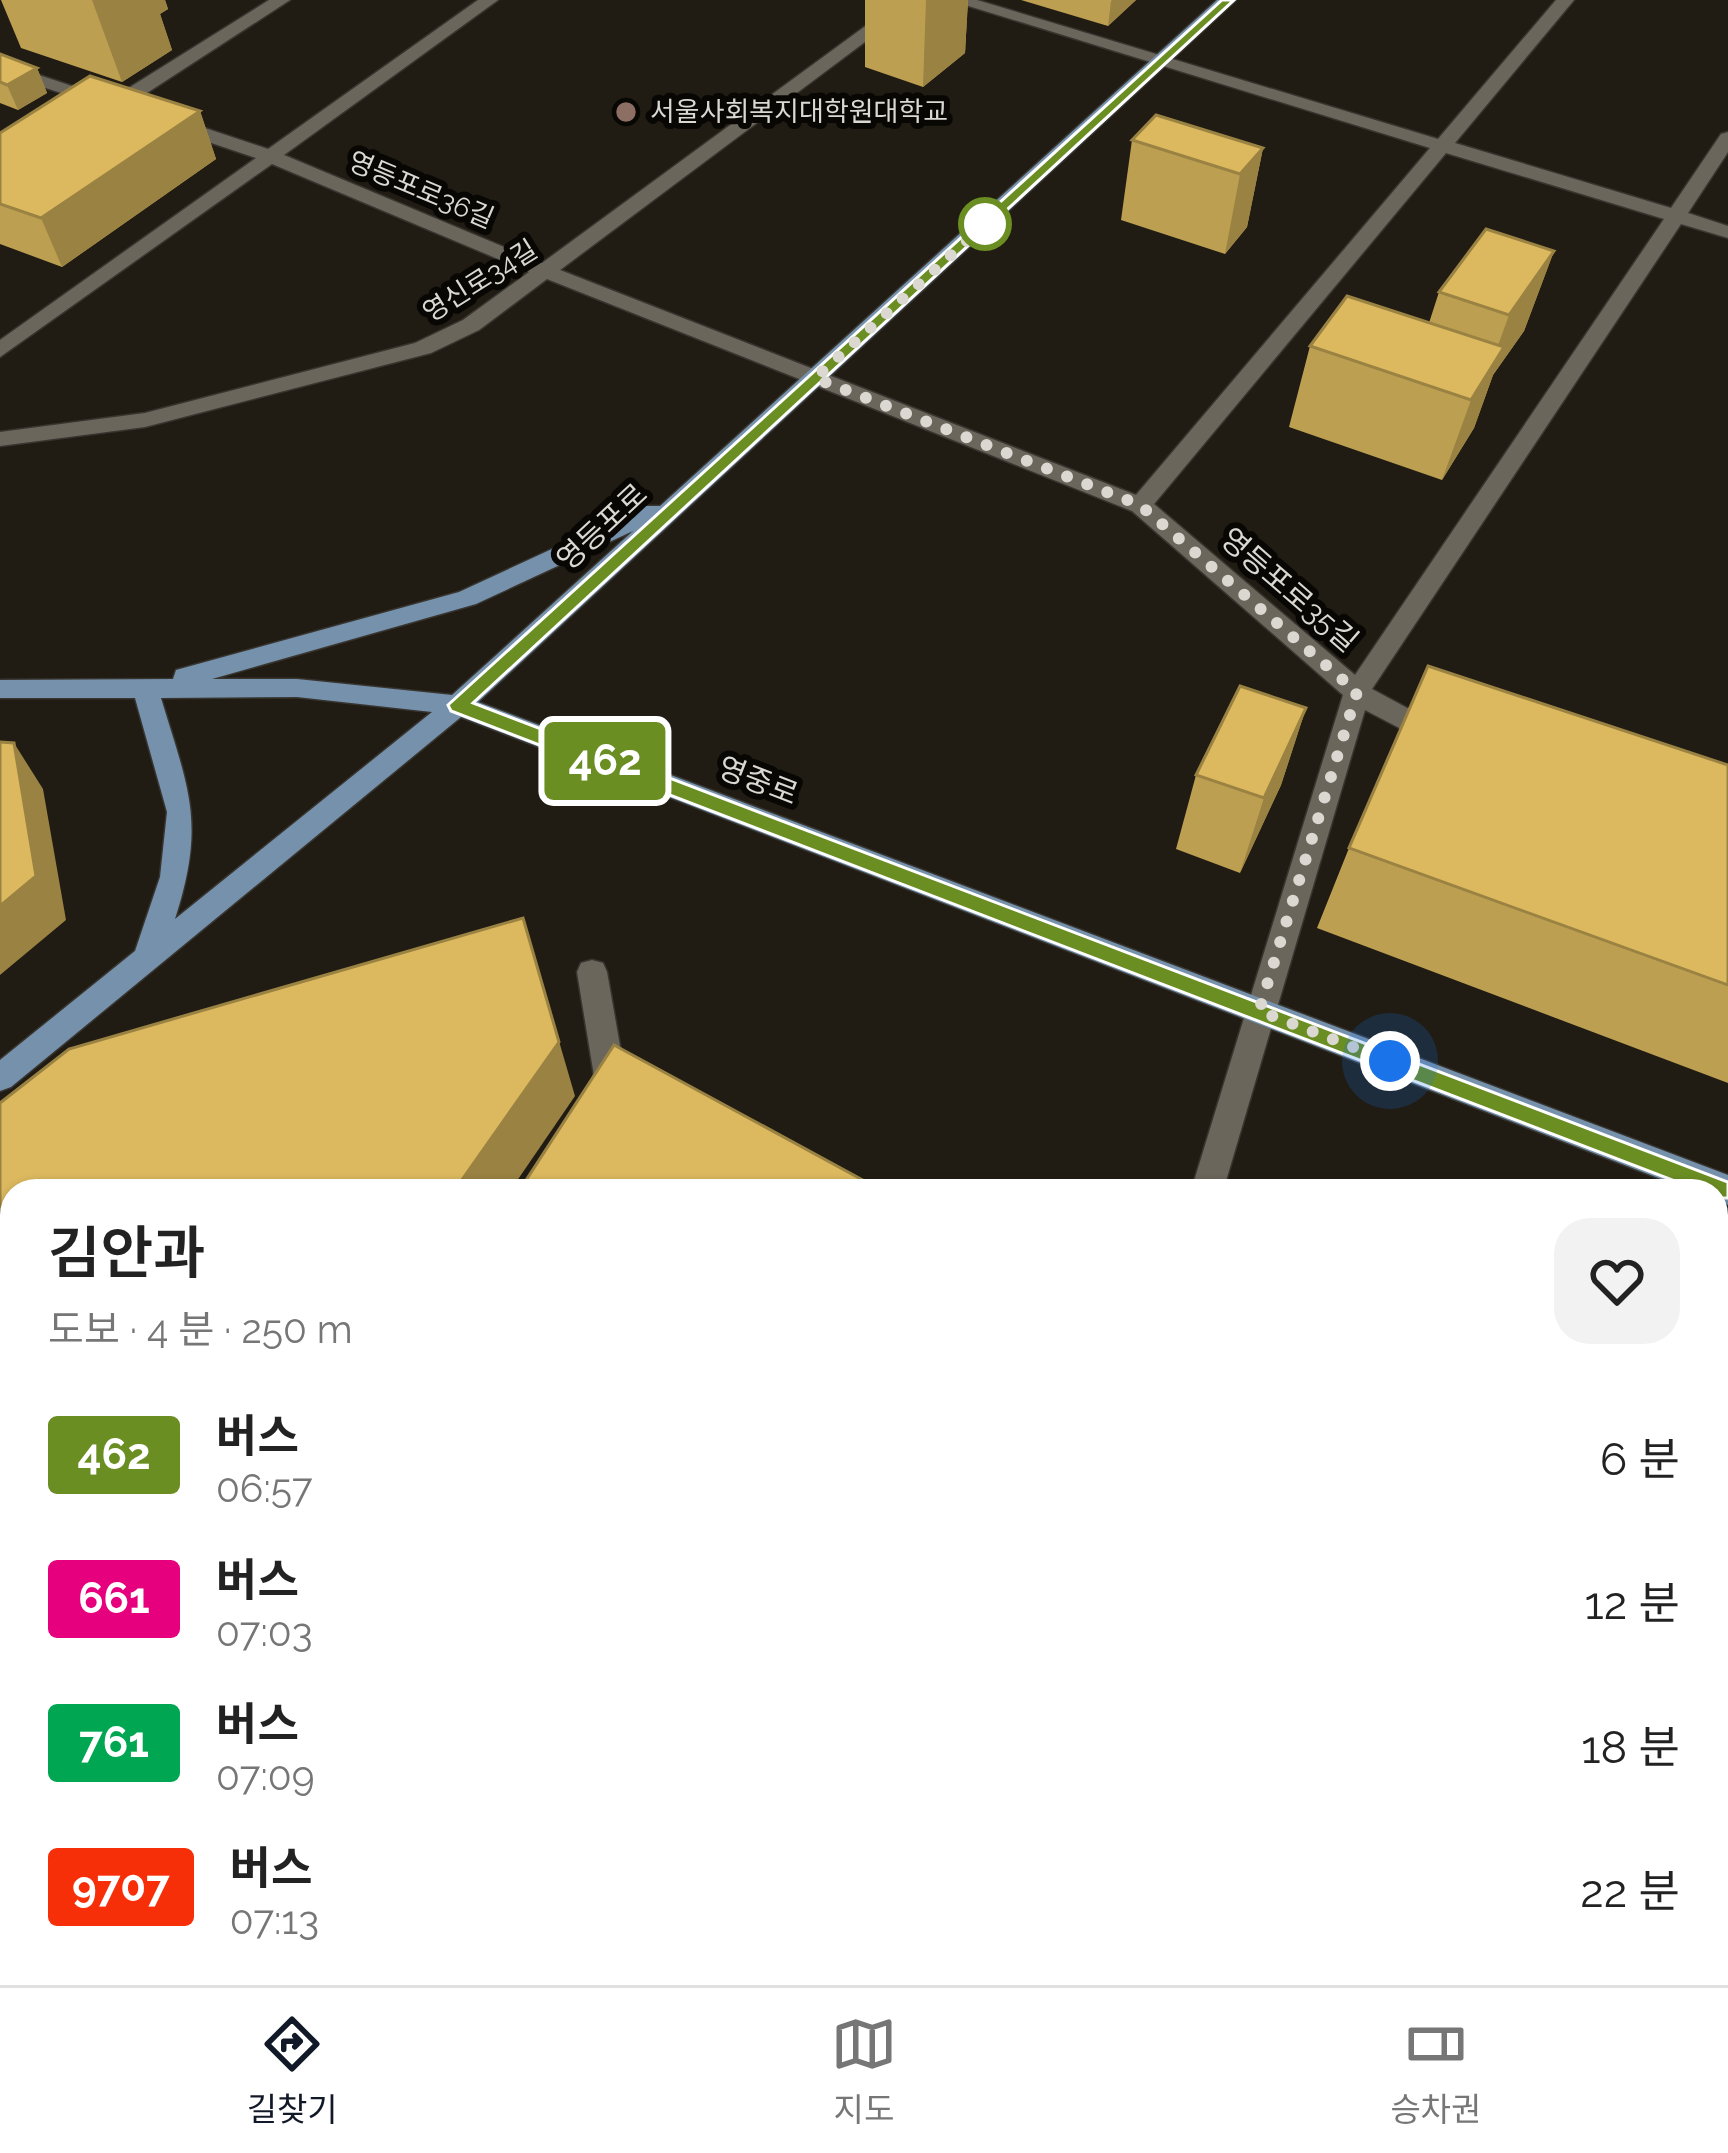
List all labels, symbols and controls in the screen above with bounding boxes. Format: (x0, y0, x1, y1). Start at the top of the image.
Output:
place label: 서울사회복지대학원대학교 (650, 96, 948, 127)
marker: 서울사회복지대학원대학교 (613, 99, 639, 125)
street label: 영등포로36길 (344, 145, 499, 234)
unlabelled marker (960, 199, 1010, 249)
street label: 영신로34길 (417, 233, 542, 328)
street label: 영등포로 (549, 476, 654, 577)
street label: 영등포로35길 (1214, 521, 1365, 659)
line badge: 462 (536, 722, 674, 800)
text: 462 (568, 736, 642, 785)
street label: 영중로 (713, 749, 803, 812)
your location (1360, 1031, 1420, 1091)
button: heart (1554, 1218, 1680, 1344)
text: 김안과 (48, 1219, 205, 1286)
text: 도보 · 4 분 · 250 m (48, 1306, 353, 1352)
text: 버스 (216, 1410, 299, 1463)
text: 462 (77, 1430, 151, 1479)
text: 6 분 (1600, 1433, 1680, 1486)
text: 06:57 (216, 1465, 313, 1511)
text: 버스 (216, 1554, 299, 1607)
text: 661 (78, 1574, 150, 1623)
text: 12 분 (1584, 1577, 1680, 1630)
text: 07:03 (216, 1609, 312, 1655)
text: 버스 (216, 1698, 299, 1751)
text: 761 (79, 1718, 149, 1767)
text: 18 분 (1581, 1721, 1680, 1774)
text: 07:09 (216, 1753, 315, 1799)
text: 버스 (230, 1842, 312, 1895)
text: 9707 (72, 1862, 170, 1911)
text: 22 분 (1580, 1865, 1680, 1918)
text: 07:13 (230, 1897, 319, 1943)
tab: 길찾기 (247, 2011, 338, 2131)
tab: 지도 (831, 2011, 897, 2131)
tab: 승차권 (1390, 2011, 1481, 2131)

